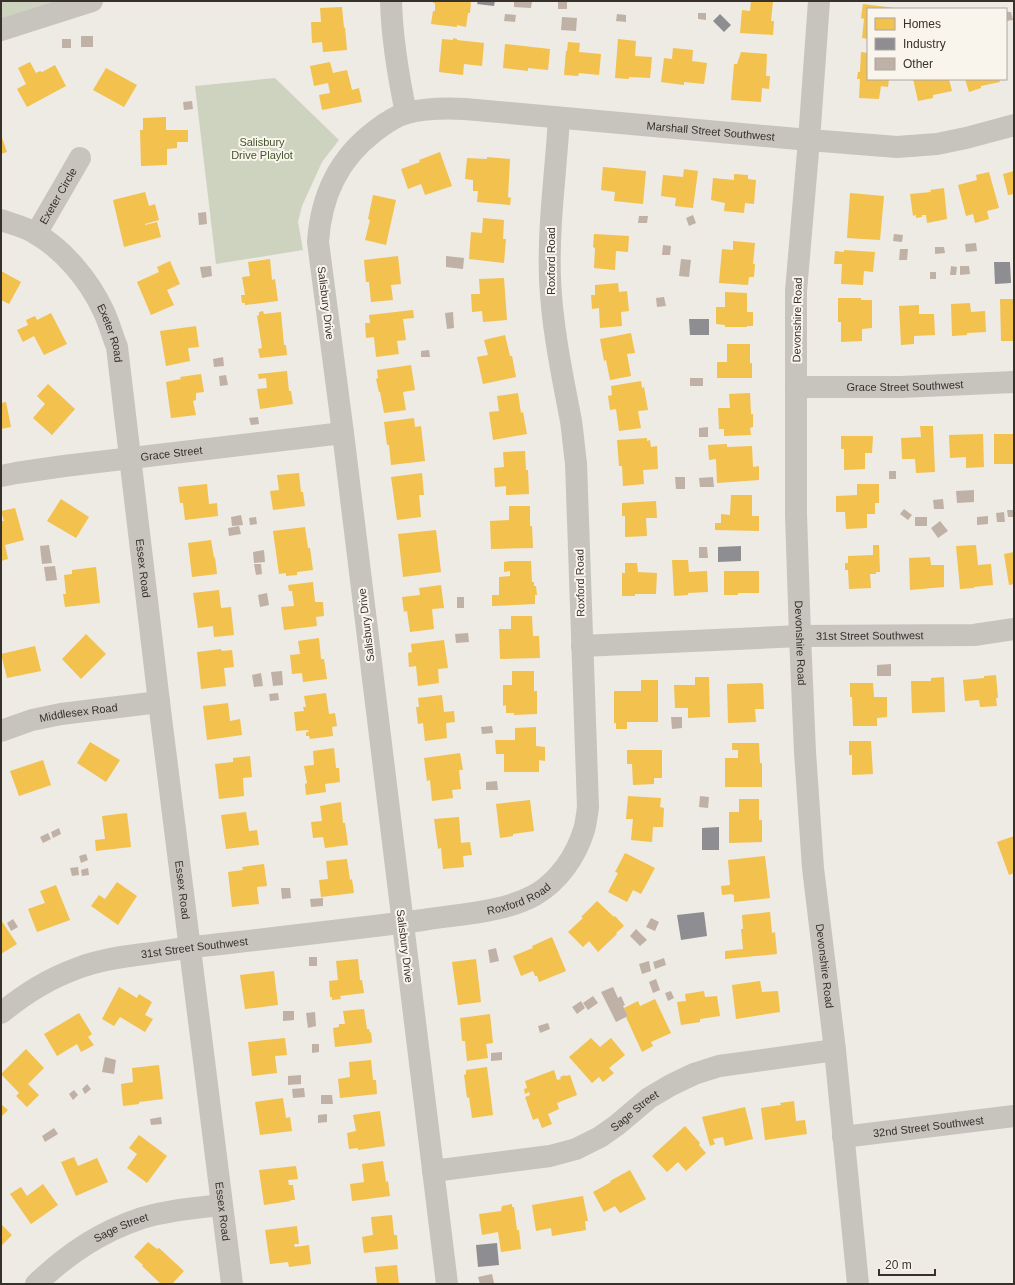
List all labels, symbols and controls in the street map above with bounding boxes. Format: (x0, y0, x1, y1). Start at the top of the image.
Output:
legend (867, 8, 1007, 80)
text: Homes (903, 17, 941, 31)
text: Industry (903, 37, 946, 51)
text: Other (903, 57, 933, 71)
street label: Marshall Street Southwest (646, 119, 775, 143)
park label: Salisbury Drive Playlot (231, 136, 293, 161)
street label: Exeter Circle (37, 166, 79, 226)
street label: Roxford Road (545, 227, 557, 295)
street label: Salisbury Drive (316, 266, 336, 340)
street label: Devonshire Road (790, 277, 804, 363)
street label: Exeter Road (95, 302, 125, 363)
street label: Grace Street Southwest (847, 378, 964, 393)
street label: Grace Street (140, 444, 203, 463)
street label: Essex Road (134, 538, 153, 598)
street label: Roxford Road (573, 549, 587, 617)
street label: Salisbury Drive (356, 588, 376, 662)
street label: Devonshire Road (793, 600, 808, 686)
street label: 31st Street Southwest (816, 629, 924, 642)
street label: Middlesex Road (38, 701, 118, 724)
street label: Essex Road (173, 860, 192, 920)
street label: Roxford Road (486, 880, 553, 917)
street label: Salisbury Drive (395, 909, 415, 983)
street label: Devonshire Road (814, 923, 836, 1009)
street label: 31st Street Southwest (140, 935, 248, 960)
street label: Sage Street (608, 1088, 660, 1134)
street label: 32nd Street Southwest (872, 1114, 984, 1139)
street label: Essex Road (213, 1181, 233, 1242)
street label: Sage Street (92, 1210, 150, 1244)
scale bar (879, 1251, 935, 1277)
text: 20 m (885, 1258, 912, 1272)

